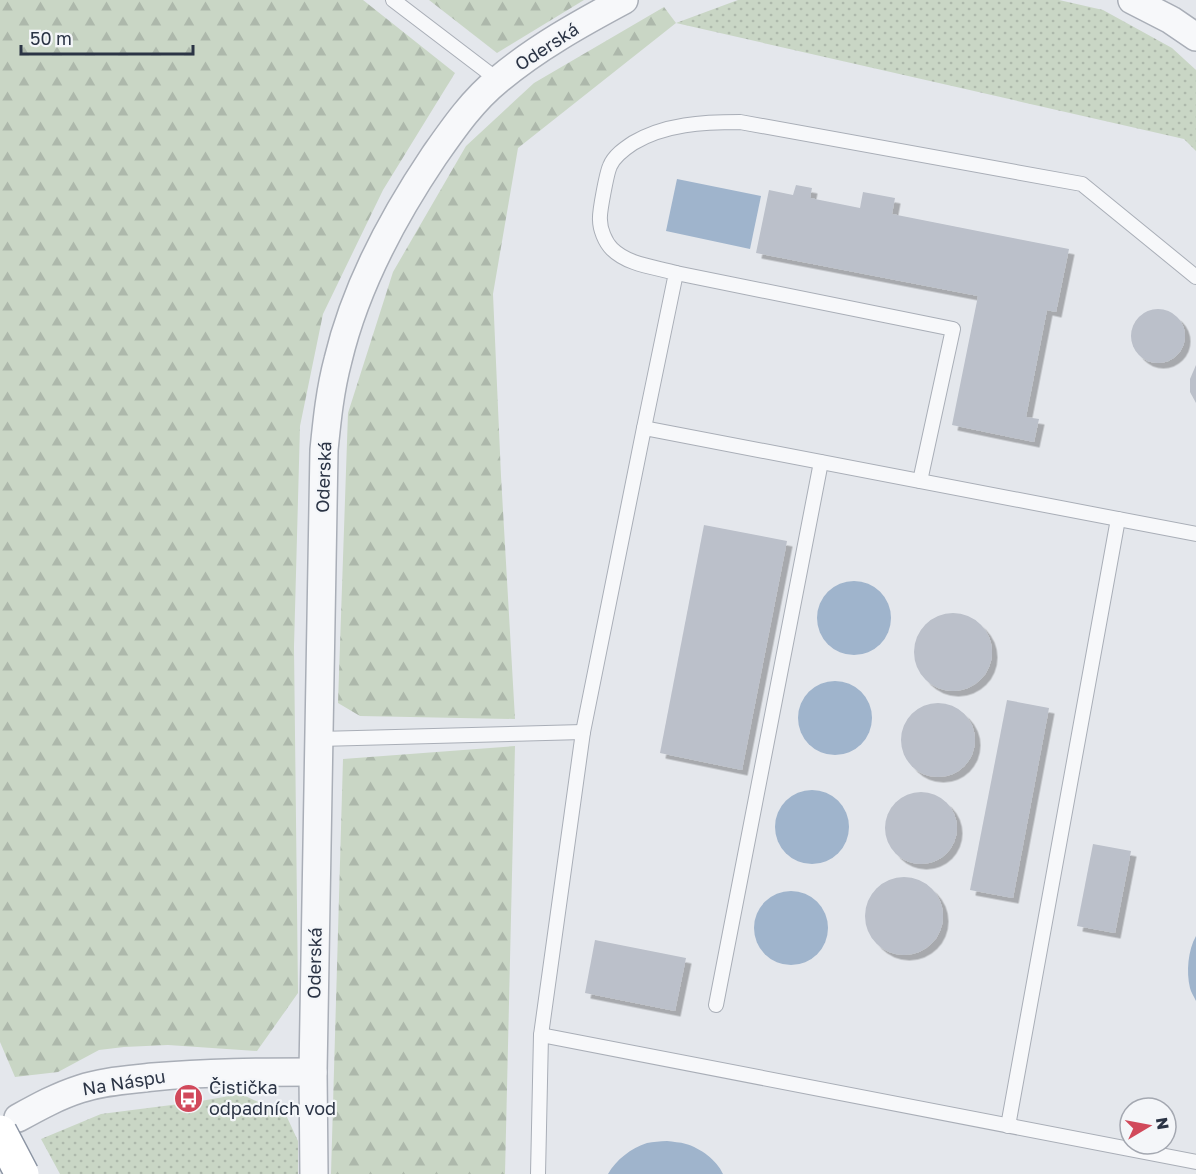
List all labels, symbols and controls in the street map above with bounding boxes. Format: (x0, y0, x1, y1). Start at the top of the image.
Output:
street label: Oderská (510, 17, 582, 75)
scale bar (21, 18, 194, 56)
text: 50 m (30, 27, 72, 49)
street label: Oderská (311, 441, 335, 513)
street label: Oderská (302, 927, 326, 999)
street label: Na Náspu (81, 1065, 167, 1099)
place label: Čistička odpadních vod (209, 1076, 336, 1119)
bus stop icon: Čistička odpadních vod (172, 1082, 204, 1114)
north arrow (1118, 1096, 1178, 1156)
text: N (1152, 1116, 1174, 1131)

